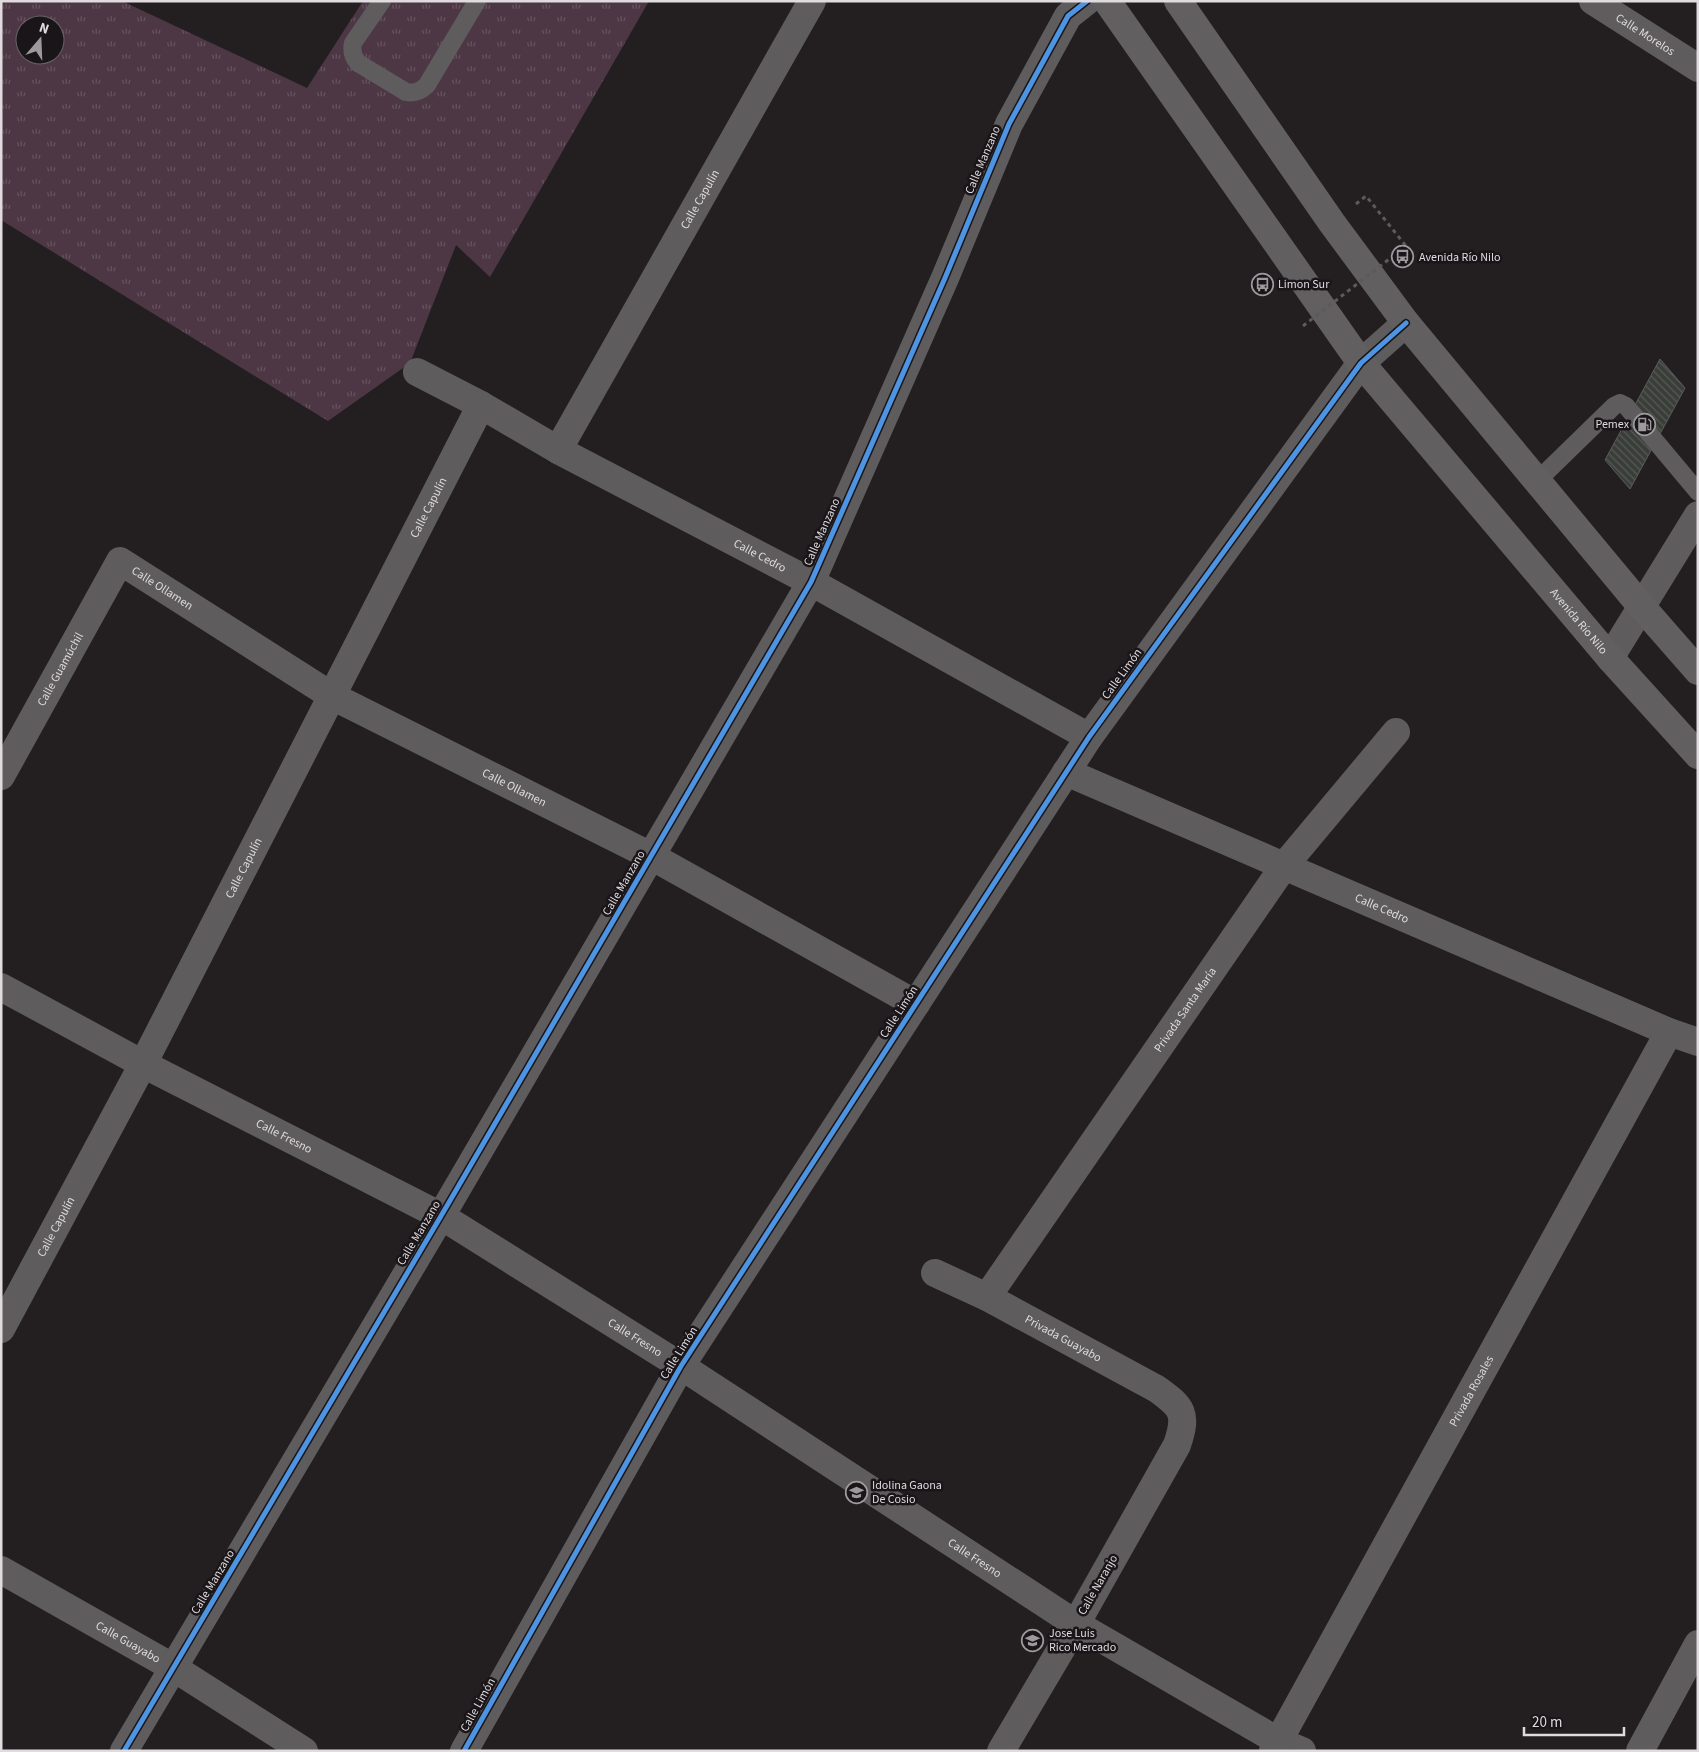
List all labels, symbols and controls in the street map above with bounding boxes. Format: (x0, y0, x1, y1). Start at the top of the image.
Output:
street label: Calle Morelos (1612, 9, 1678, 60)
north arrow (15, 15, 65, 65)
text: N (36, 18, 52, 40)
street label: Calle Manzano (961, 123, 1005, 197)
street label: Calle Capulín (676, 166, 723, 232)
bus stop icon: Avenida Río Nilo (1391, 245, 1415, 269)
place label: Avenida Río Nilo (1419, 249, 1501, 266)
bus stop icon: Limon Sur (1250, 272, 1274, 296)
place label: Limon Sur (1278, 276, 1330, 293)
fuel station icon: Pemex (1633, 412, 1657, 436)
place label: Pemex (1595, 416, 1630, 433)
street label: Calle Capulín (406, 474, 451, 541)
street label: Calle Manzano (799, 495, 845, 569)
street label: Calle Cedro (731, 535, 789, 576)
street label: Calle Ollamen (128, 562, 197, 614)
street label: Avenida Río Nilo (1546, 584, 1612, 658)
street label: Calle Guamúchil (33, 629, 87, 709)
street label: Calle Limón (1098, 645, 1146, 703)
street label: Calle Ollamen (479, 764, 549, 811)
street label: Calle Capulín (221, 835, 266, 901)
street label: Calle Manzano (598, 847, 650, 919)
street label: Calle Cedro (1352, 889, 1412, 927)
street label: Privada Santa María (1150, 964, 1220, 1056)
street label: Calle Limón (876, 983, 922, 1041)
street label: Calle Fresno (253, 1115, 315, 1157)
street label: Calle Capulín (33, 1194, 79, 1260)
street label: Calle Manzano (393, 1197, 445, 1269)
street label: Privada Guayabo (1022, 1311, 1105, 1366)
street label: Calle Fresno (605, 1314, 666, 1361)
street label: Calle Limón (656, 1323, 702, 1383)
street label: Privada Rosales (1445, 1352, 1498, 1430)
place label: Idolina Gaona De Cosio (872, 1477, 942, 1508)
school or university icon: Idolina Gaona De Cosio (844, 1480, 868, 1504)
street label: Calle Fresno (945, 1534, 1005, 1582)
street label: Calle Manzano (187, 1546, 239, 1618)
street label: Calle Naranjo (1074, 1552, 1122, 1618)
street label: Calle Guayabo (93, 1617, 164, 1667)
place label: Jose Luis Rico Mercado (1049, 1625, 1116, 1656)
school or university icon: Jose Luis Rico Mercado (1021, 1628, 1045, 1652)
street label: Calle Limón (456, 1675, 500, 1735)
scale bar (1524, 1704, 1624, 1736)
text: 20 m (1532, 1712, 1562, 1733)

